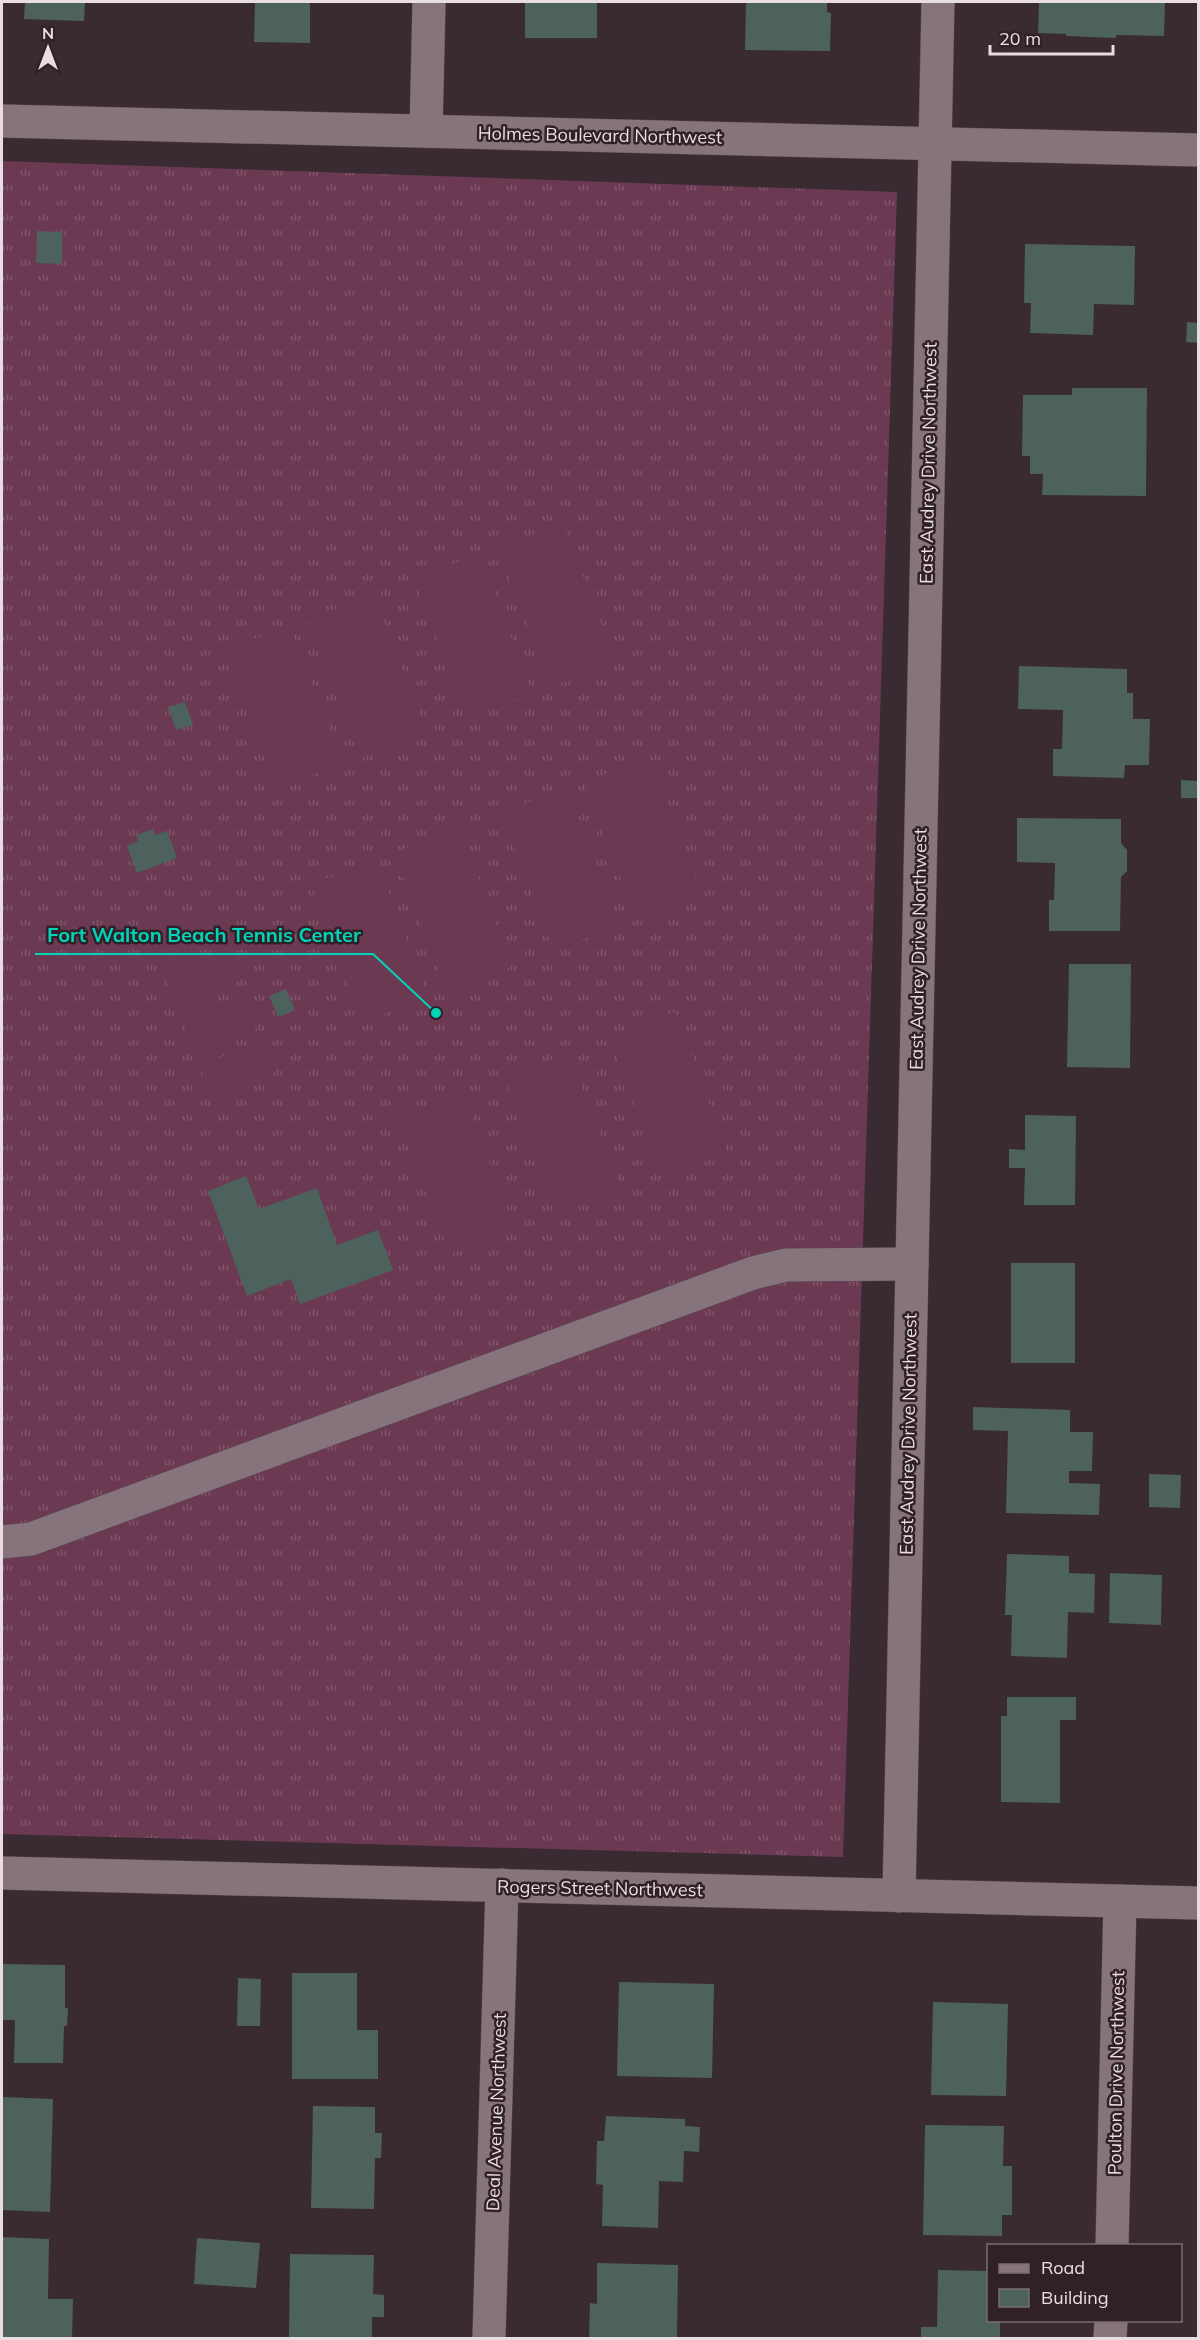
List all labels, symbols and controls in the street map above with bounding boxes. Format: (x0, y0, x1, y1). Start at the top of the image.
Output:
north arrow (18, 18, 78, 78)
scale bar (990, 18, 1113, 56)
text: N (42, 23, 54, 43)
text: 20 m (999, 27, 1041, 50)
street label: Holmes Boulevard Northwest (478, 121, 722, 149)
street label: East Audrey Drive Northwest (914, 342, 942, 584)
street label: East Audrey Drive Northwest (904, 828, 932, 1070)
callout: Fort Walton Beach Tennis Center (35, 916, 373, 954)
text: Fort Walton Beach Tennis Center (47, 922, 361, 947)
street label: East Audrey Drive Northwest (894, 1313, 922, 1555)
street label: Rogers Street Northwest (497, 1875, 703, 1901)
street label: Poulton Drive Northwest (1103, 1971, 1129, 2175)
street label: Deal Avenue Northwest (481, 2012, 511, 2212)
legend (987, 2244, 1182, 2322)
text: Road (1041, 2256, 1085, 2279)
text: Building (1041, 2286, 1109, 2309)

